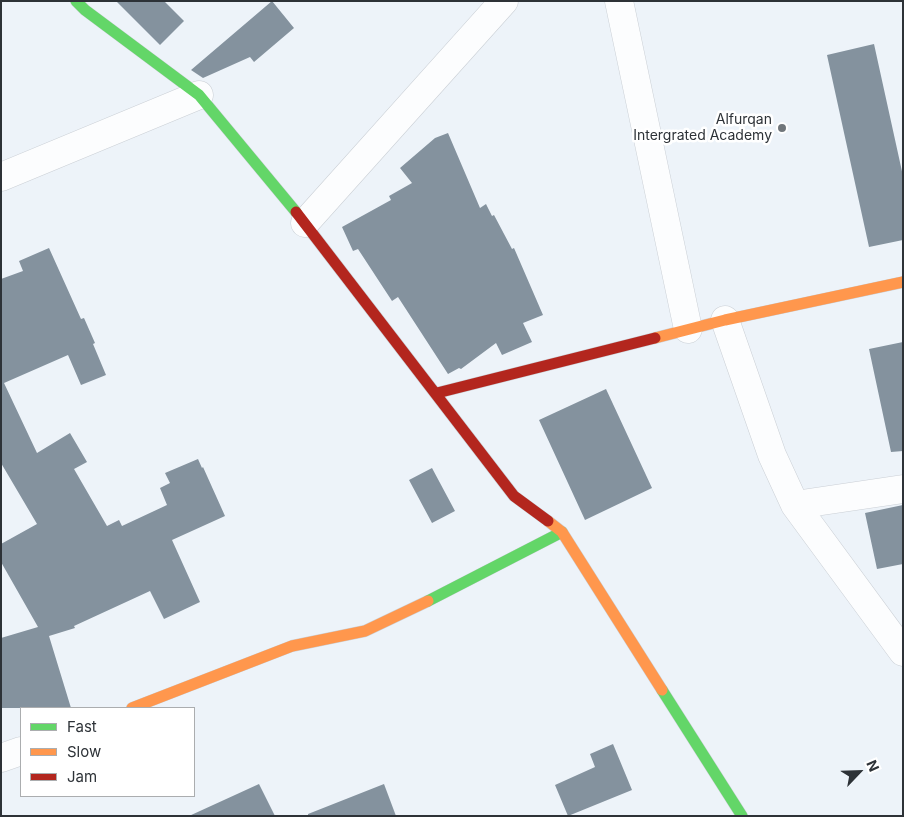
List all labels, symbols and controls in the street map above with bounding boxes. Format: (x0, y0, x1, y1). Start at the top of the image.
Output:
place label: Alfurqan Intergrated Academy (633, 112, 772, 144)
marker: Alfurqan Intergrated Academy (776, 122, 788, 134)
legend (20, 707, 195, 797)
text: Fast (67, 717, 97, 736)
text: Slow (67, 742, 101, 761)
north arrow (834, 747, 884, 797)
text: N (863, 757, 883, 774)
text: Jam (67, 767, 97, 786)

